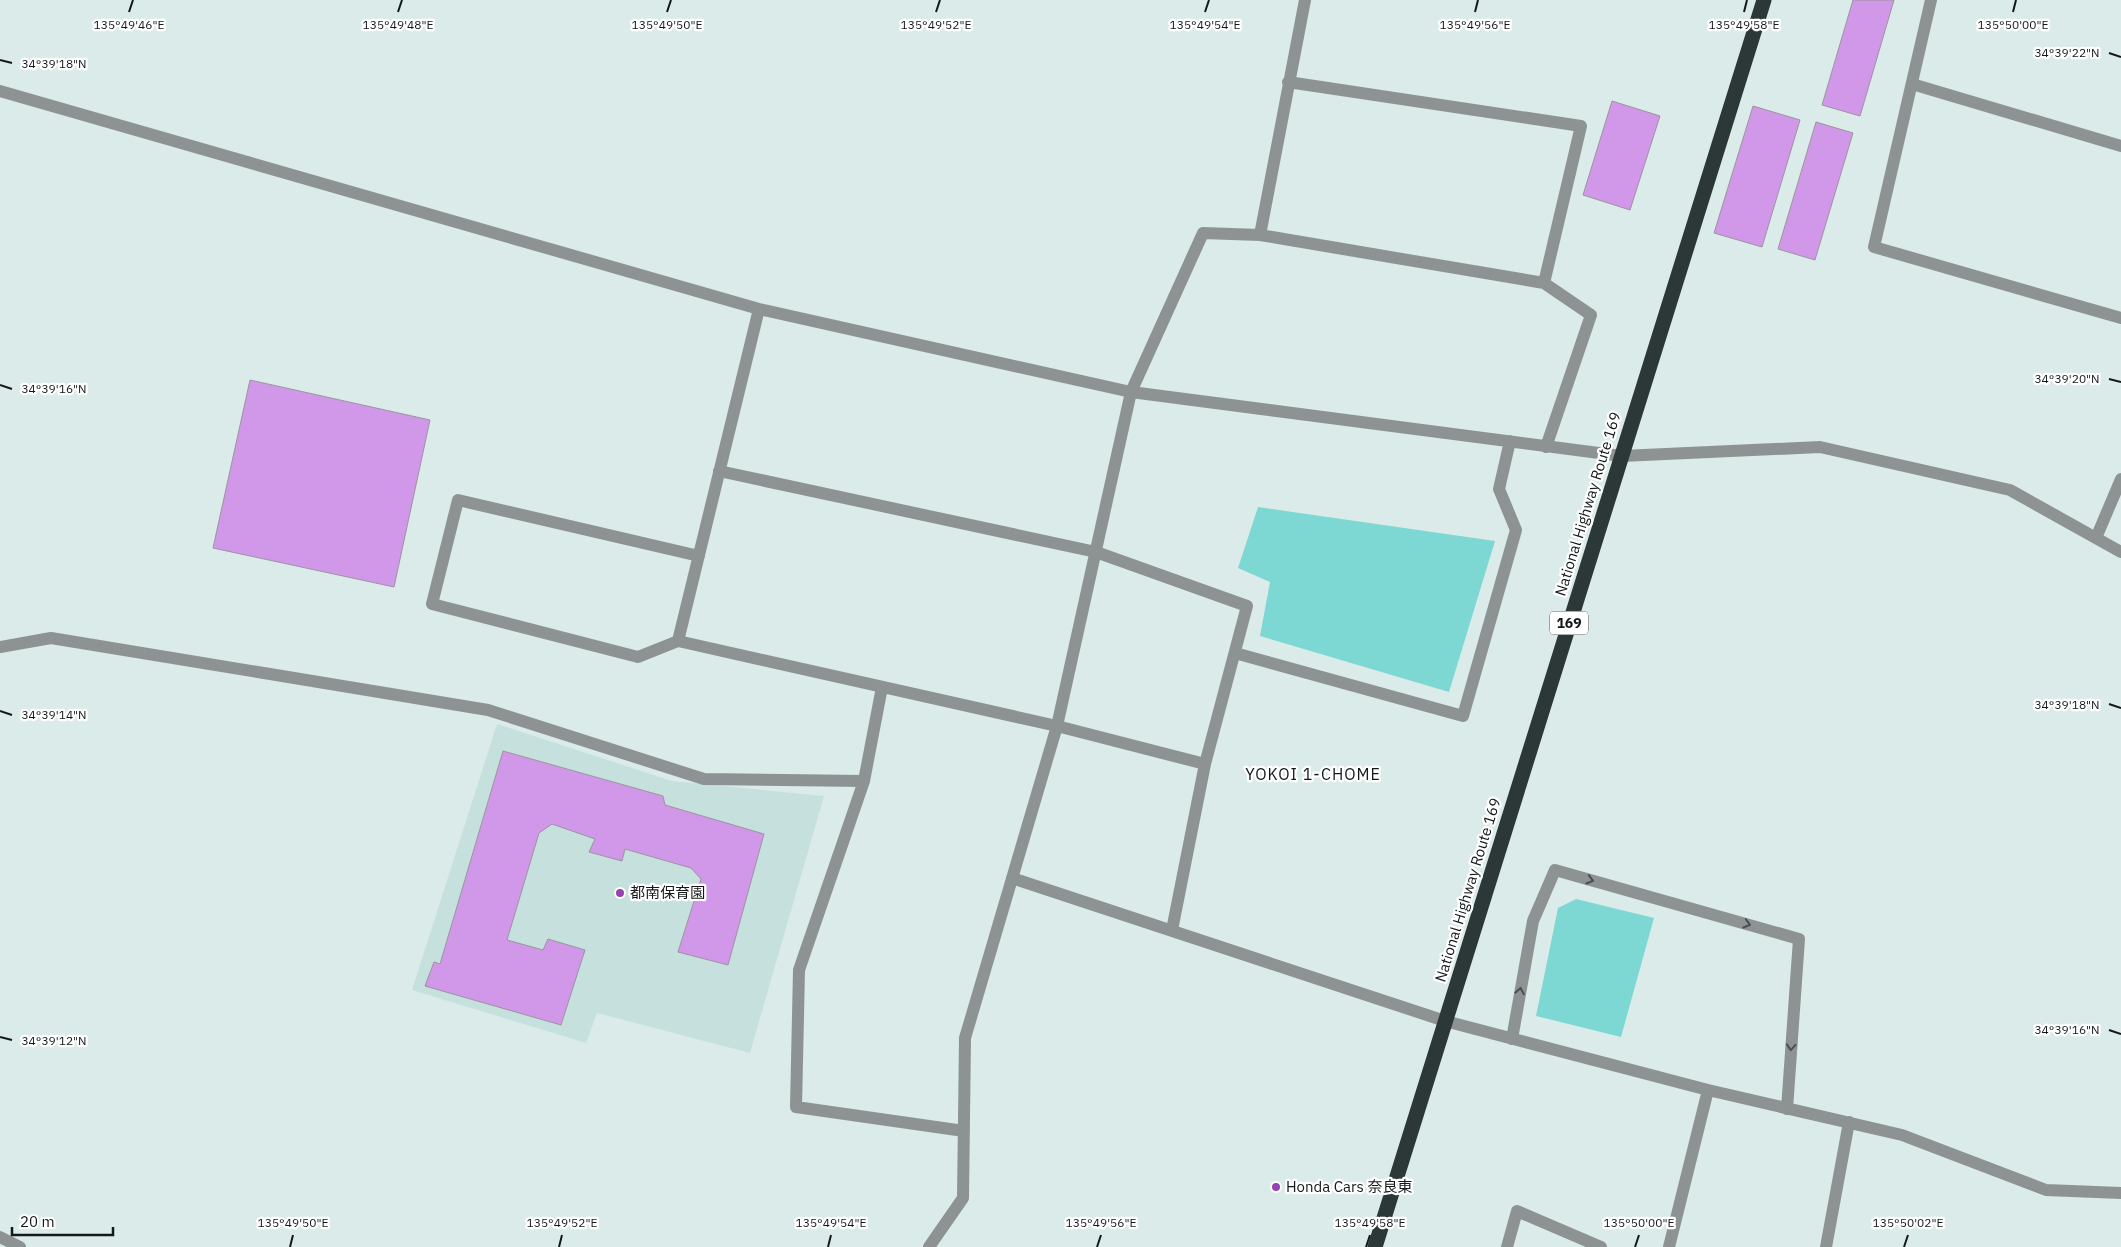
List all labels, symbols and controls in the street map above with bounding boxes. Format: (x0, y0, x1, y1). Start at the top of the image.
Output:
text: 135°49'46"E (94, 17, 164, 32)
text: 135°49'48"E (363, 17, 433, 32)
text: 135°49'50"E (632, 17, 702, 32)
text: 135°49'52"E (901, 17, 971, 32)
text: 135°49'54"E (1170, 17, 1240, 32)
text: 135°49'56"E (1440, 17, 1510, 32)
text: 135°49'58"E (1709, 17, 1779, 32)
text: 135°50'00"E (1978, 17, 2048, 32)
text: 34°39'22"N (2034, 45, 2100, 60)
text: 34°39'18"N (21, 56, 87, 71)
text: 34°39'20"N (2034, 371, 2100, 386)
text: 34°39'16"N (21, 381, 87, 396)
street label: National Highway Route 169 (1550, 409, 1625, 598)
road number: 169 (1550, 612, 1588, 634)
text: 34°39'18"N (2034, 697, 2100, 712)
text: 34°39'14"N (21, 707, 87, 722)
district label: YOKOI 1-CHOME (1245, 764, 1381, 784)
street label: National Highway Route 169 (1430, 795, 1505, 984)
one-way arrow (1586, 875, 1594, 885)
place label: 都南保育園 (630, 883, 705, 902)
marker: 都南保育園 (614, 887, 626, 899)
one-way arrow (1742, 919, 1750, 929)
one-way arrow (1515, 986, 1525, 995)
text: 34°39'16"N (2034, 1022, 2100, 1037)
text: 34°39'12"N (21, 1033, 87, 1048)
one-way arrow (1786, 1043, 1797, 1051)
place label: Honda Cars 奈良東 (1286, 1177, 1412, 1196)
marker: Honda Cars 奈良東 (1270, 1181, 1282, 1193)
scale bar (12, 1204, 114, 1236)
text: 20 m (20, 1212, 55, 1231)
text: 135°49'50"E (258, 1215, 328, 1230)
text: 135°49'52"E (527, 1215, 597, 1230)
text: 135°49'54"E (796, 1215, 866, 1230)
text: 135°49'56"E (1066, 1215, 1136, 1230)
text: 135°49'58"E (1335, 1215, 1405, 1230)
text: 135°50'00"E (1604, 1215, 1674, 1230)
text: 135°50'02"E (1873, 1215, 1943, 1230)

